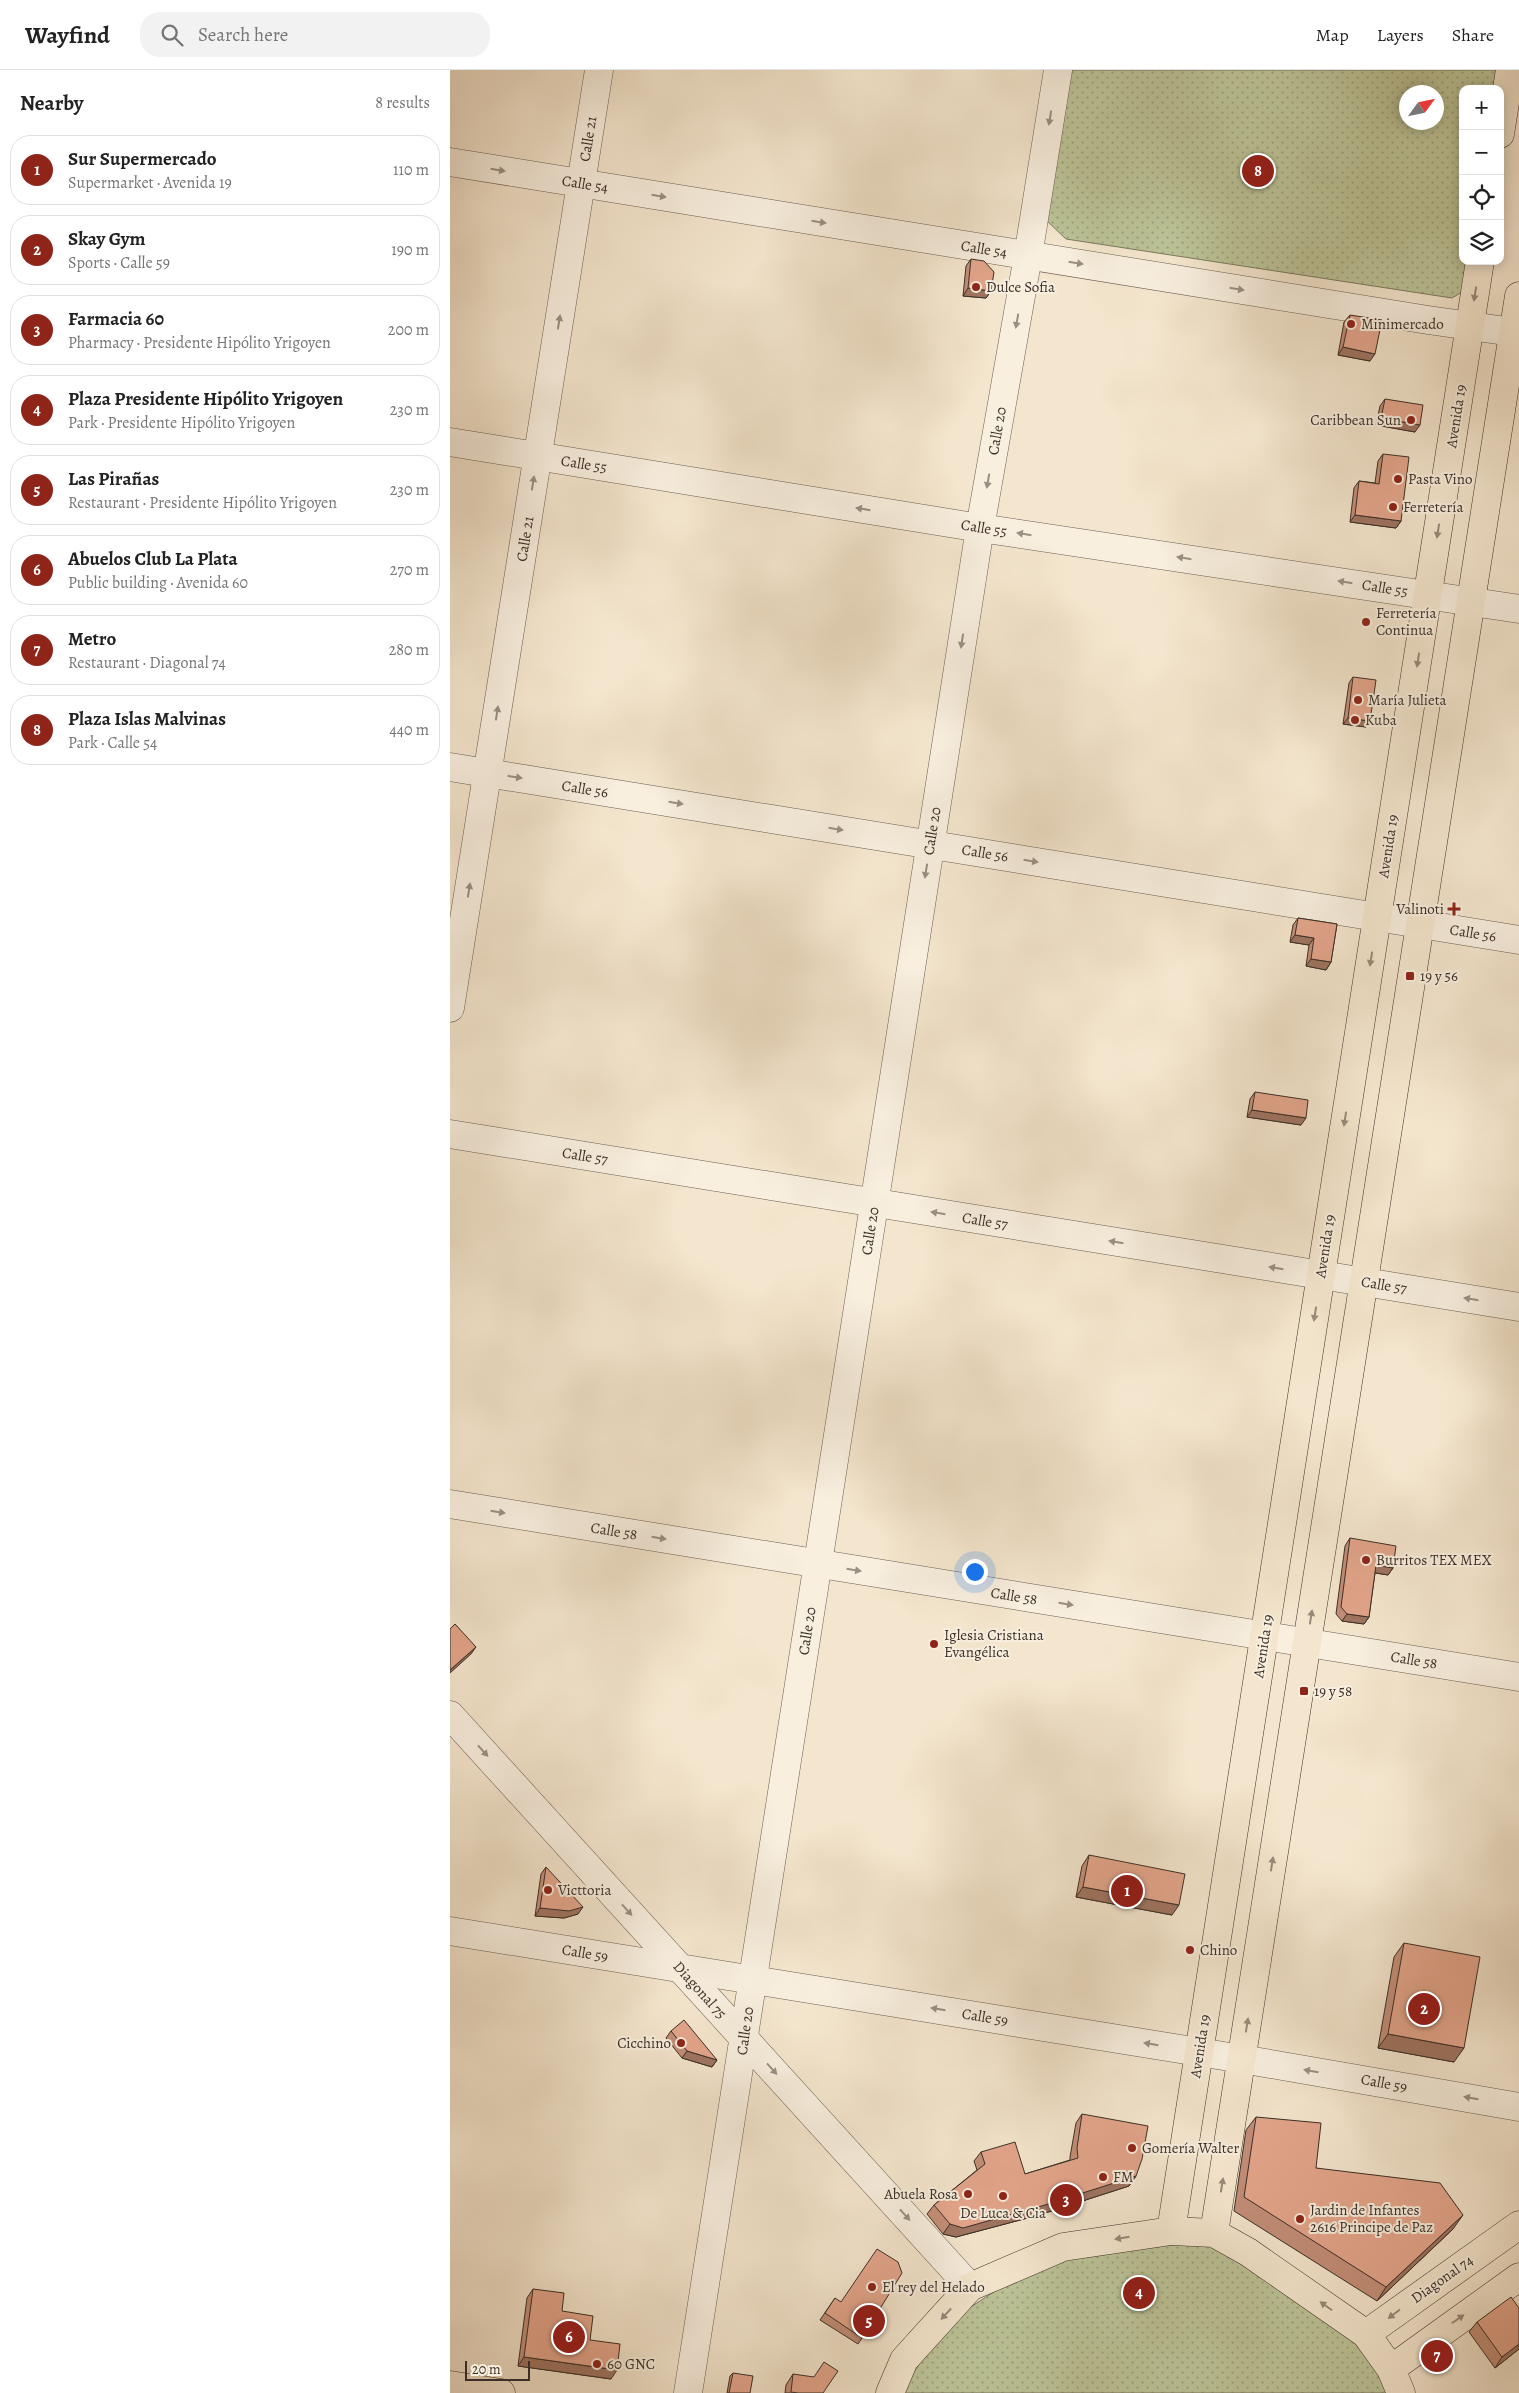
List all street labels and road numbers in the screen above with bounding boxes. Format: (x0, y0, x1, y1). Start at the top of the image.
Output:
street label: Calle 21 (575, 115, 601, 163)
street label: Calle 54 (560, 170, 610, 198)
street label: Calle 54 (959, 235, 1009, 263)
street label: Avenida 19 (1441, 383, 1471, 450)
street label: Calle 20 (983, 405, 1011, 457)
street label: Calle 55 (560, 451, 608, 477)
street label: Calle 21 (512, 515, 538, 563)
street label: Calle 55 (960, 515, 1008, 541)
street label: Calle 55 (1361, 575, 1409, 601)
street label: Calle 56 (560, 775, 610, 803)
street label: Calle 20 (918, 805, 946, 857)
street label: Avenida 19 (1373, 813, 1403, 880)
street label: Calle 56 (960, 839, 1010, 867)
street label: Calle 56 (1448, 919, 1498, 947)
street label: Calle 57 (561, 1143, 610, 1170)
street label: Calle 20 (856, 1205, 884, 1257)
street label: Calle 57 (961, 1208, 1010, 1235)
street label: Avenida 19 (1310, 1213, 1340, 1280)
street label: Calle 57 (1360, 1272, 1409, 1299)
street label: Calle 58 (589, 1517, 639, 1545)
street label: Calle 58 (989, 1582, 1039, 1610)
street label: Calle 20 (793, 1605, 821, 1657)
street label: Avenida 19 (1248, 1613, 1278, 1680)
street label: Calle 58 (1389, 1646, 1439, 1674)
street label: Calle 59 (560, 1939, 610, 1967)
street label: Diagonal 75 (669, 1957, 731, 2023)
street label: Calle 59 (960, 2003, 1010, 2031)
street label: Calle 20 (732, 2006, 758, 2056)
street label: Avenida 19 (1185, 2013, 1215, 2080)
street label: Calle 59 (1359, 2069, 1409, 2097)
street label: Diagonal 74 (1407, 2250, 1477, 2308)

